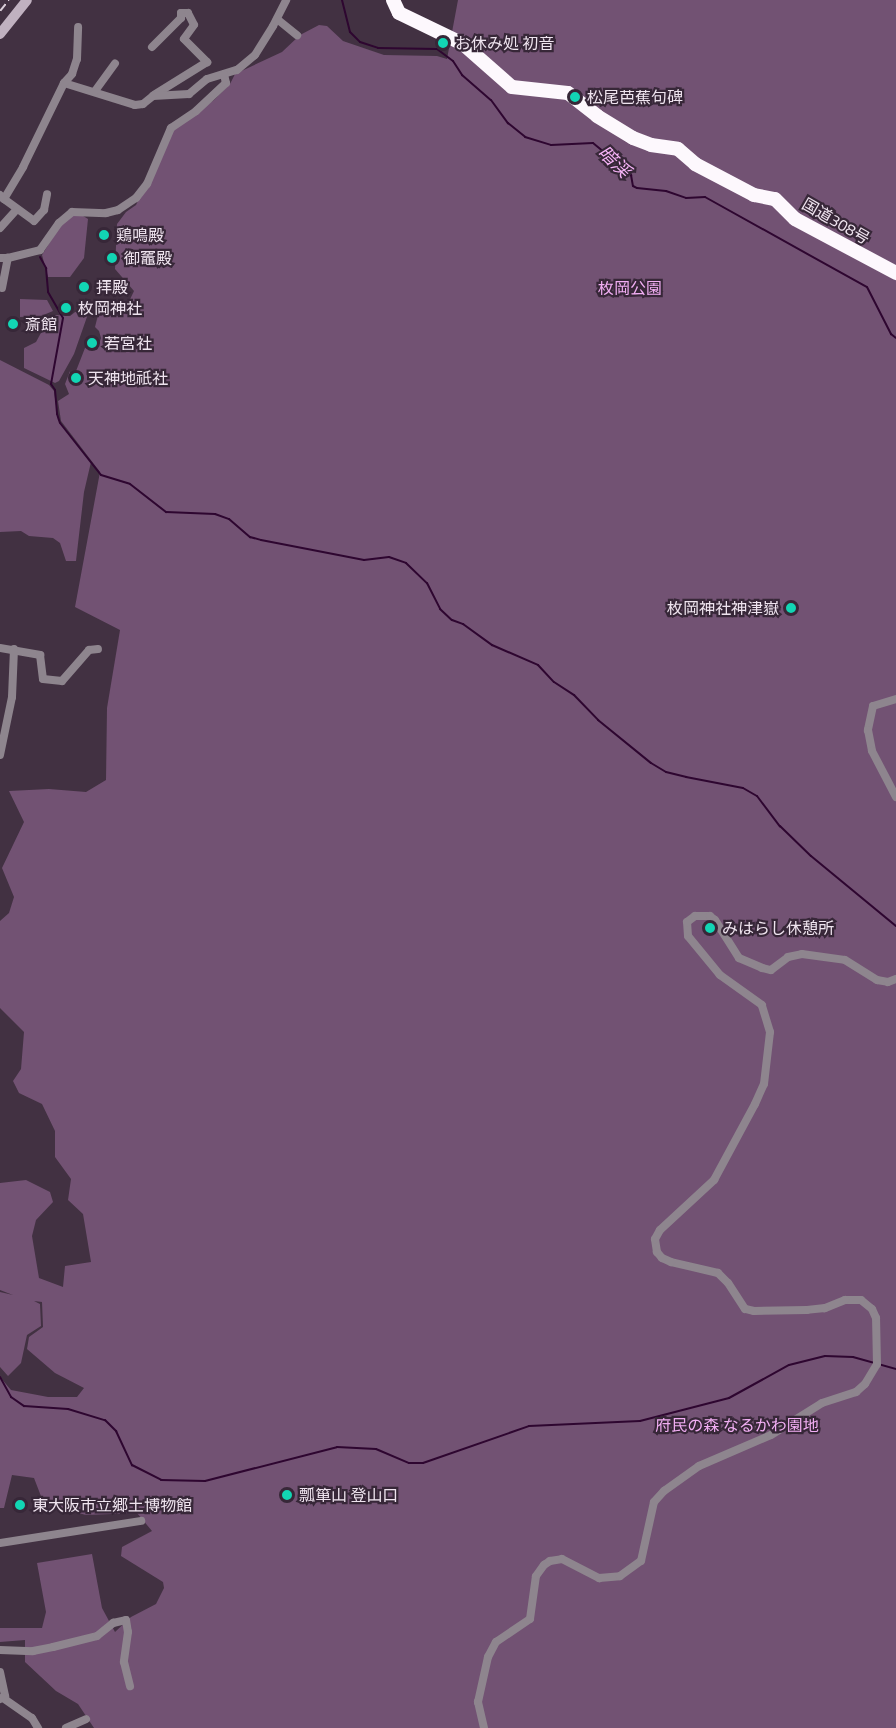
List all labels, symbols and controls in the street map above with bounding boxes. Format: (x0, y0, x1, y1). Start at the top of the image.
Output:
place label: お休み処 初音 (455, 33, 555, 53)
marker: お休み処 初音 (436, 36, 450, 50)
place label: 松尾芭蕉句碑 (587, 87, 683, 107)
marker: 松尾芭蕉句碑 (568, 90, 582, 104)
water label: 暗渓 (594, 142, 634, 182)
street label: 国道308号 (799, 194, 873, 248)
place label: 鶏鳴殿 (116, 225, 164, 245)
marker: 鶏鳴殿 (97, 228, 111, 242)
place label: 御竈殿 (124, 248, 172, 268)
marker: 御竈殿 (105, 251, 119, 265)
place label: 拝殿 (96, 277, 128, 297)
park label: 枚岡公園 (598, 278, 662, 298)
marker: 拝殿 (77, 280, 91, 294)
place label: 枚岡神社 (78, 298, 142, 318)
marker: 枚岡神社 (59, 301, 73, 315)
place label: 斎館 (25, 314, 57, 334)
marker: 斎館 (6, 317, 20, 331)
place label: 若宮社 (104, 333, 152, 353)
marker: 若宮社 (85, 336, 99, 350)
place label: 天神地祇社 (88, 368, 168, 388)
marker: 天神地祇社 (69, 371, 83, 385)
place label: 枚岡神社神津嶽 (667, 598, 779, 618)
marker: 枚岡神社神津嶽 (784, 601, 798, 615)
place label: みはらし休憩所 (722, 918, 834, 938)
marker: みはらし休憩所 (703, 921, 717, 935)
park label: 府民の森 なるかわ園地 (655, 1415, 819, 1435)
place label: 瓢箪山 登山口 (299, 1485, 399, 1505)
marker: 瓢箪山 登山口 (280, 1488, 294, 1502)
place label: 東大阪市立郷土博物館 (32, 1495, 192, 1515)
marker: 東大阪市立郷土博物館 (13, 1498, 27, 1512)

